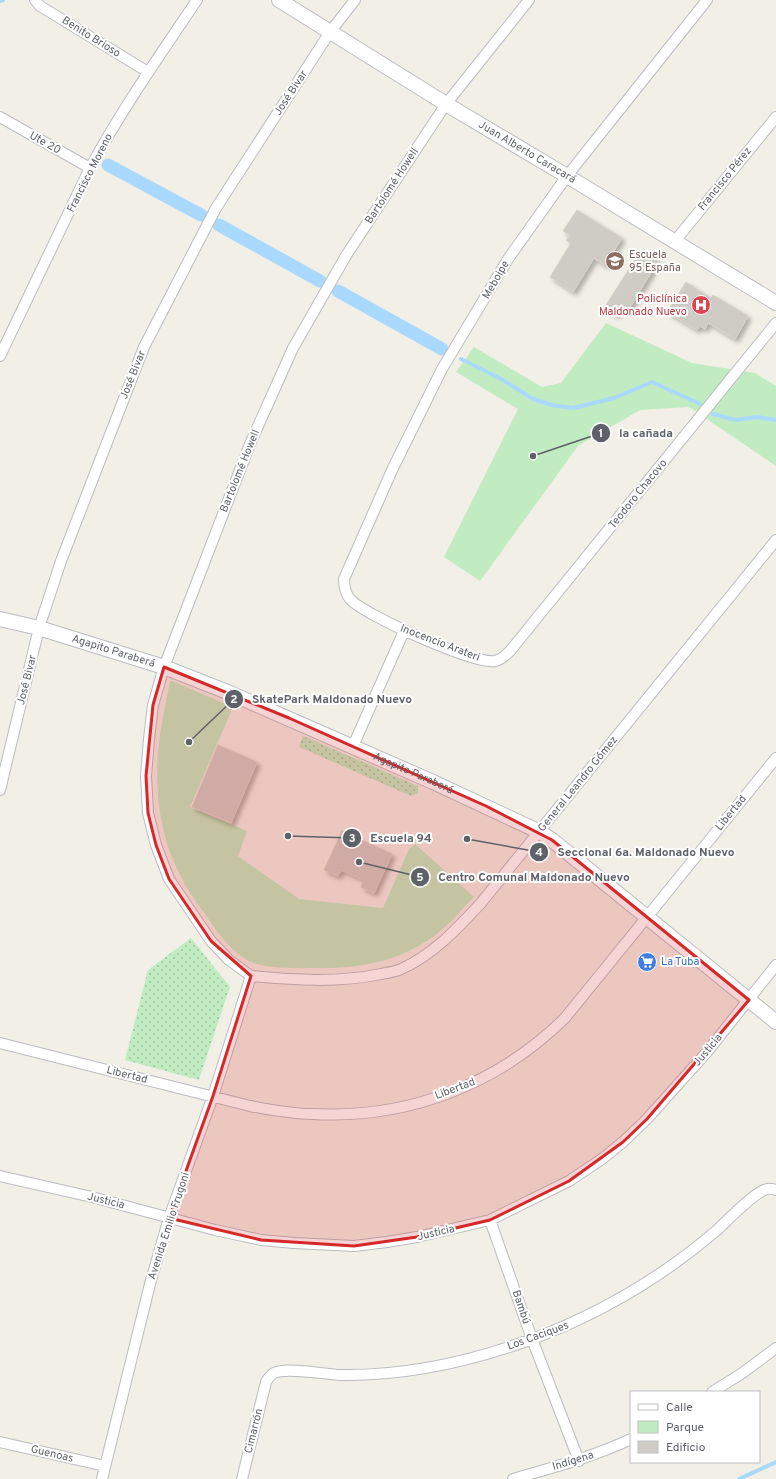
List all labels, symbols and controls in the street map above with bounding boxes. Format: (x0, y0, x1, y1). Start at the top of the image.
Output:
street label: Benito Brioso (59, 13, 123, 61)
street label: José Bivar (271, 67, 311, 118)
street label: Juan Alberto Caracará (476, 118, 579, 187)
street label: Ute 20 (27, 129, 63, 157)
street label: Francisco Moreno (64, 131, 116, 215)
street label: Francisco Pérez (695, 144, 755, 214)
street label: Bartolomé Howell (362, 145, 422, 227)
place label: Escuela 95 España (629, 248, 681, 275)
school or university icon: Escuela 95 España (604, 250, 626, 272)
street label: Meboipe (479, 258, 513, 302)
place label: Policlínica Maldonado Nuevo (599, 292, 687, 319)
hospital icon: Policlínica Maldonado Nuevo (690, 294, 712, 316)
street label: José Bivar (117, 348, 149, 401)
callout: la cañada (591, 421, 681, 445)
text: 1 (599, 426, 603, 442)
text: la cañada (619, 426, 673, 442)
street label: Bartolomé Howell (217, 428, 263, 514)
street label: Teodoro Chacovo (606, 456, 670, 532)
street label: Inocencio Arateri (398, 621, 482, 665)
street label: Agapito Paraberá (70, 632, 157, 671)
street label: José Bivar (14, 653, 40, 707)
callout: SkatePark Maldonado Nuevo (224, 687, 420, 711)
text: 2 (230, 692, 238, 708)
text: SkatePark Maldonado Nuevo (252, 692, 412, 708)
street label: General Leandro Gómez (535, 733, 621, 835)
street label: Agapito Paraberá (371, 750, 456, 798)
street label: Libertad (712, 792, 750, 834)
callout: Escuela 94 (342, 826, 440, 850)
text: 3 (348, 831, 356, 847)
text: Escuela 94 (370, 831, 432, 847)
callout: Seccional 6a. Maldonado Nuevo (529, 840, 742, 864)
text: 4 (535, 845, 543, 861)
text: Seccional 6a. Maldonado Nuevo (558, 845, 735, 861)
callout: Centro Comunal Maldonado Nuevo (410, 865, 638, 889)
text: 5 (416, 870, 424, 886)
text: Centro Comunal Maldonado Nuevo (438, 870, 630, 886)
supermarket icon: La Tuba (636, 951, 658, 973)
place label: La Tuba (661, 955, 700, 969)
street label: Justicia (690, 1031, 726, 1069)
street label: Libertad (105, 1063, 149, 1087)
street label: Libertad (433, 1075, 477, 1103)
street label: Avenida Emilio Frugoni (145, 1171, 193, 1281)
street label: Justicia (86, 1190, 126, 1212)
street label: Justicia (416, 1222, 456, 1244)
street label: Bambú (509, 1288, 533, 1326)
street label: Los Caciques (505, 1318, 571, 1354)
legend (630, 1391, 760, 1463)
text: Calle (666, 1400, 693, 1416)
street label: Cimarrón (242, 1407, 266, 1455)
text: Parque (666, 1420, 704, 1436)
text: Edificio (666, 1440, 706, 1456)
street label: Guenoas (29, 1442, 75, 1466)
street label: Indígena (551, 1448, 596, 1474)

